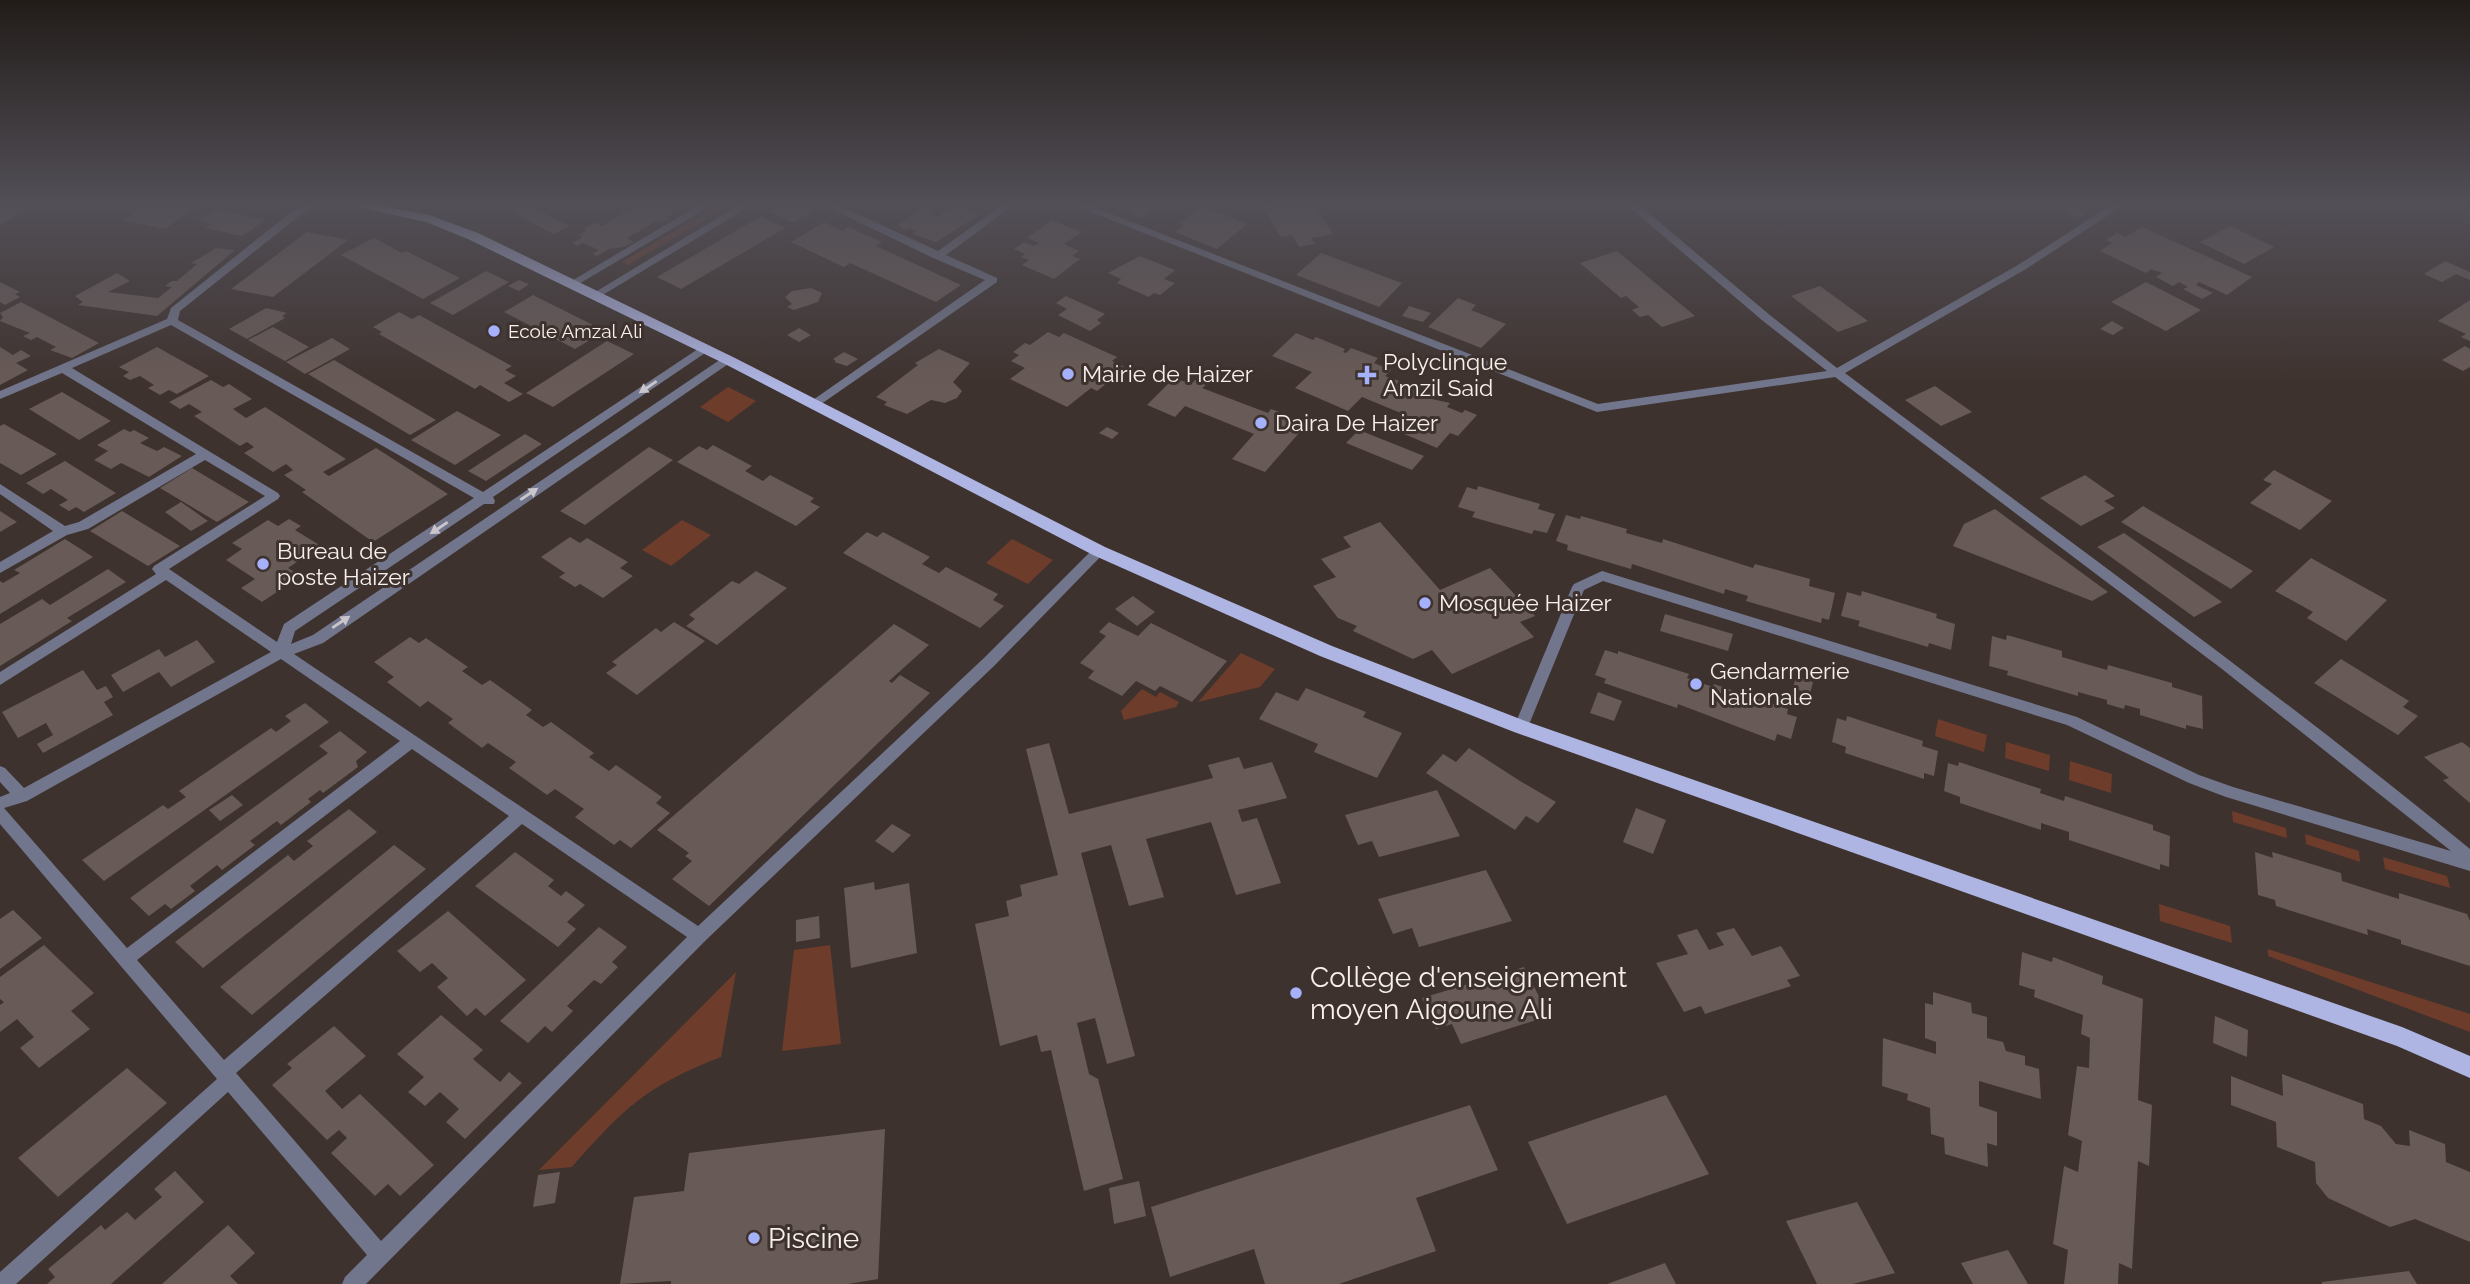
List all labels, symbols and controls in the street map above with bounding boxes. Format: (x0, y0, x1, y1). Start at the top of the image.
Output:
place label: Ecole Amzal Ali (508, 320, 643, 342)
marker: Ecole Amzal Ali (486, 323, 502, 339)
place label: Polyclinque Amzil Said (1383, 348, 1507, 401)
place label: Mairie de Haizer (1082, 360, 1253, 387)
marker: Polyclinque Amzil Said (1357, 365, 1377, 385)
marker: Mairie de Haizer (1060, 366, 1076, 382)
one-way arrow (639, 381, 658, 394)
place label: Daira De Haizer (1275, 409, 1438, 436)
marker: Daira De Haizer (1253, 415, 1269, 431)
one-way arrow (520, 487, 538, 501)
one-way arrow (429, 521, 449, 534)
place label: Bureau de poste Haizer (277, 537, 410, 590)
marker: Bureau de poste Haizer (255, 556, 271, 572)
place label: Mosquée Haizer (1439, 589, 1612, 616)
marker: Mosquée Haizer (1417, 595, 1433, 611)
one-way arrow (331, 616, 351, 629)
place label: Gendarmerie Nationale (1710, 657, 1850, 710)
marker: Gendarmerie Nationale (1688, 676, 1704, 692)
place label: Collège d'enseignement moyen Aigoune Ali (1310, 961, 1628, 1026)
marker: Collège d'enseignement moyen Aigoune Ali (1288, 985, 1304, 1001)
place label: Piscine (768, 1222, 859, 1255)
marker: Piscine (746, 1230, 762, 1246)

